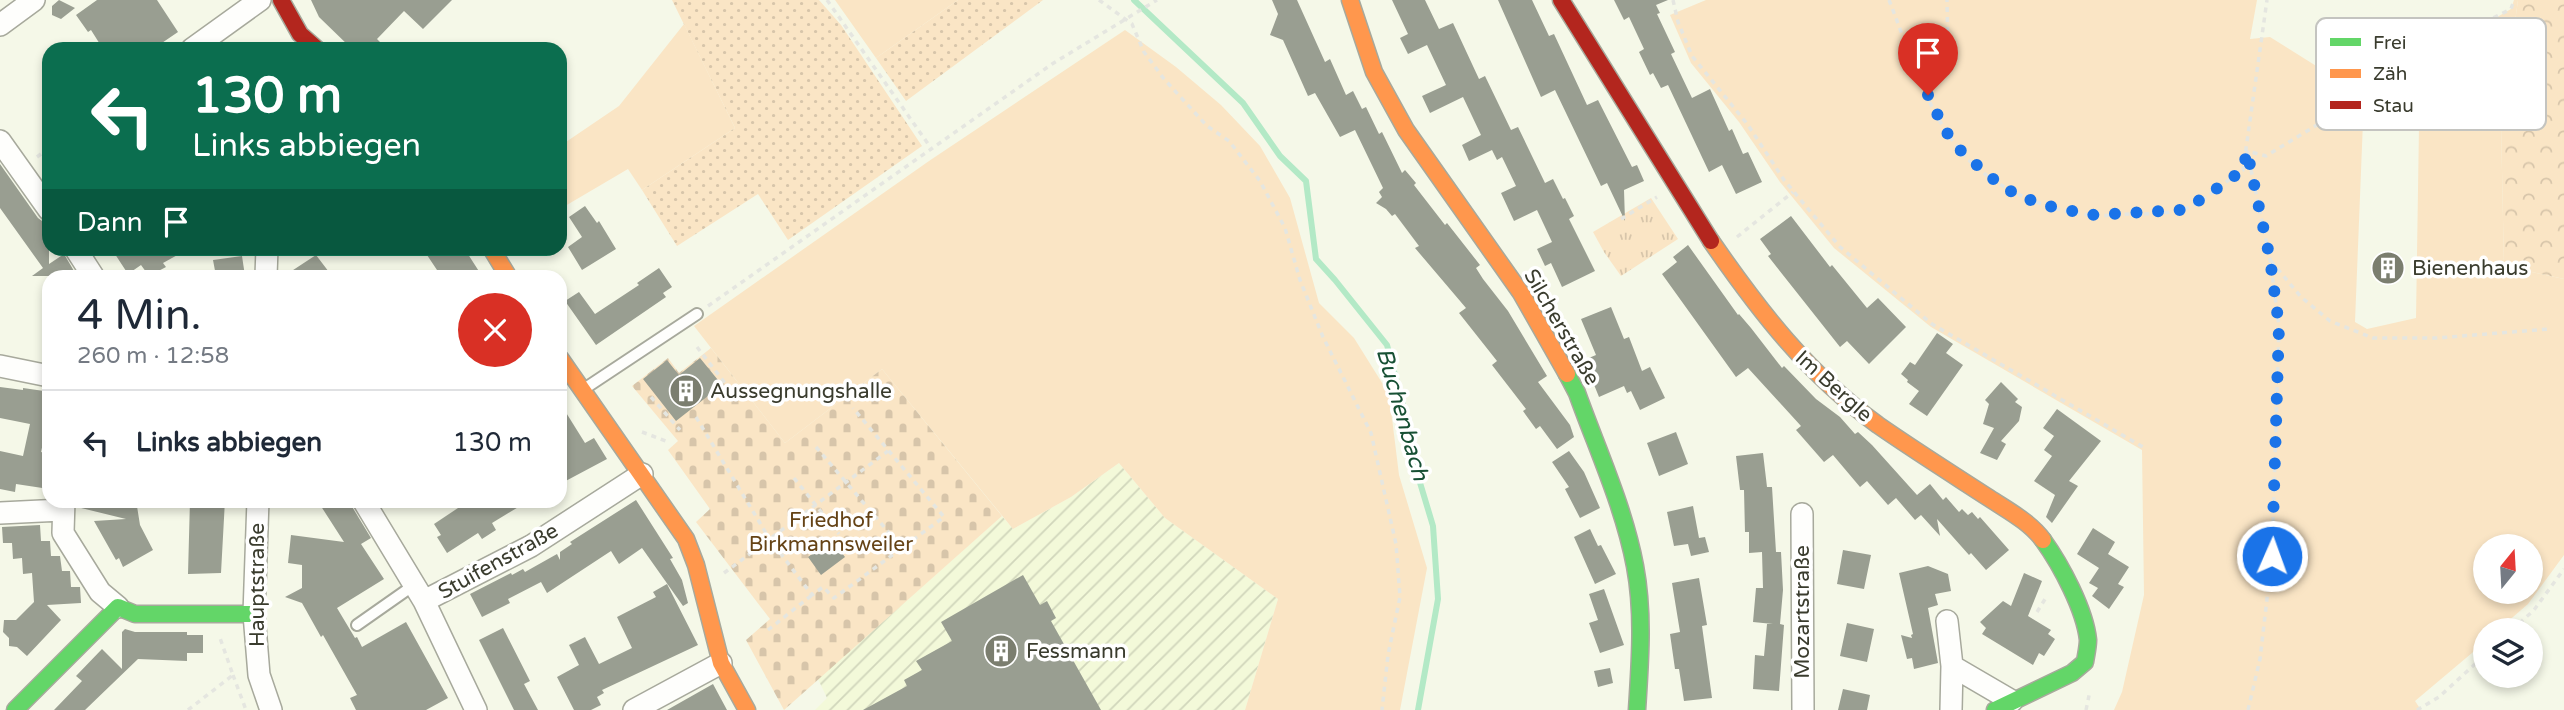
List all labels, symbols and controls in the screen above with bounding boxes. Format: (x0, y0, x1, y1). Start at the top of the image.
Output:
legend (2316, 18, 2546, 130)
pin (1898, 23, 1958, 95)
text: Frei (2373, 32, 2407, 54)
icon: arrive (1909, 34, 1947, 72)
text: Zäh (2373, 63, 2407, 85)
text: 130 m (192, 67, 342, 126)
icon: left (77, 70, 168, 161)
text: Stau (2373, 95, 2414, 117)
text: Links abbiegen (192, 127, 421, 165)
icon: arrive (157, 203, 195, 241)
text: Dann (77, 207, 143, 238)
building icon: Bienenhaus (2369, 249, 2407, 287)
place label: Bienenhaus (2412, 256, 2528, 281)
street label: Silcherstraße (1518, 265, 1605, 390)
text: 4 Min. (77, 290, 201, 341)
button: close (458, 293, 532, 367)
text: 260 m · 12:58 (77, 342, 229, 370)
water label: Buchenbach (1370, 345, 1435, 485)
street label: Im Bergle (1790, 345, 1877, 427)
building icon: Aussegnungshalle (667, 372, 705, 410)
place label: Aussegnungshalle (710, 379, 892, 404)
icon: left (77, 424, 115, 462)
text: Links abbiegen (136, 427, 322, 458)
text: 130 m (452, 427, 532, 458)
park label: Friedhof Birkmannsweiler (749, 508, 913, 557)
street label: Stuifenstraße (434, 518, 563, 605)
position arrow (2235, 519, 2309, 593)
street label: Hauptstraße (245, 523, 270, 647)
north arrow (2473, 534, 2543, 604)
map controls (2473, 534, 2543, 688)
street label: Mozartstraße (1790, 545, 1815, 679)
button: layers (2473, 618, 2543, 688)
building icon: Fessmann (982, 632, 1020, 670)
place label: Fessmann (1026, 639, 1127, 664)

